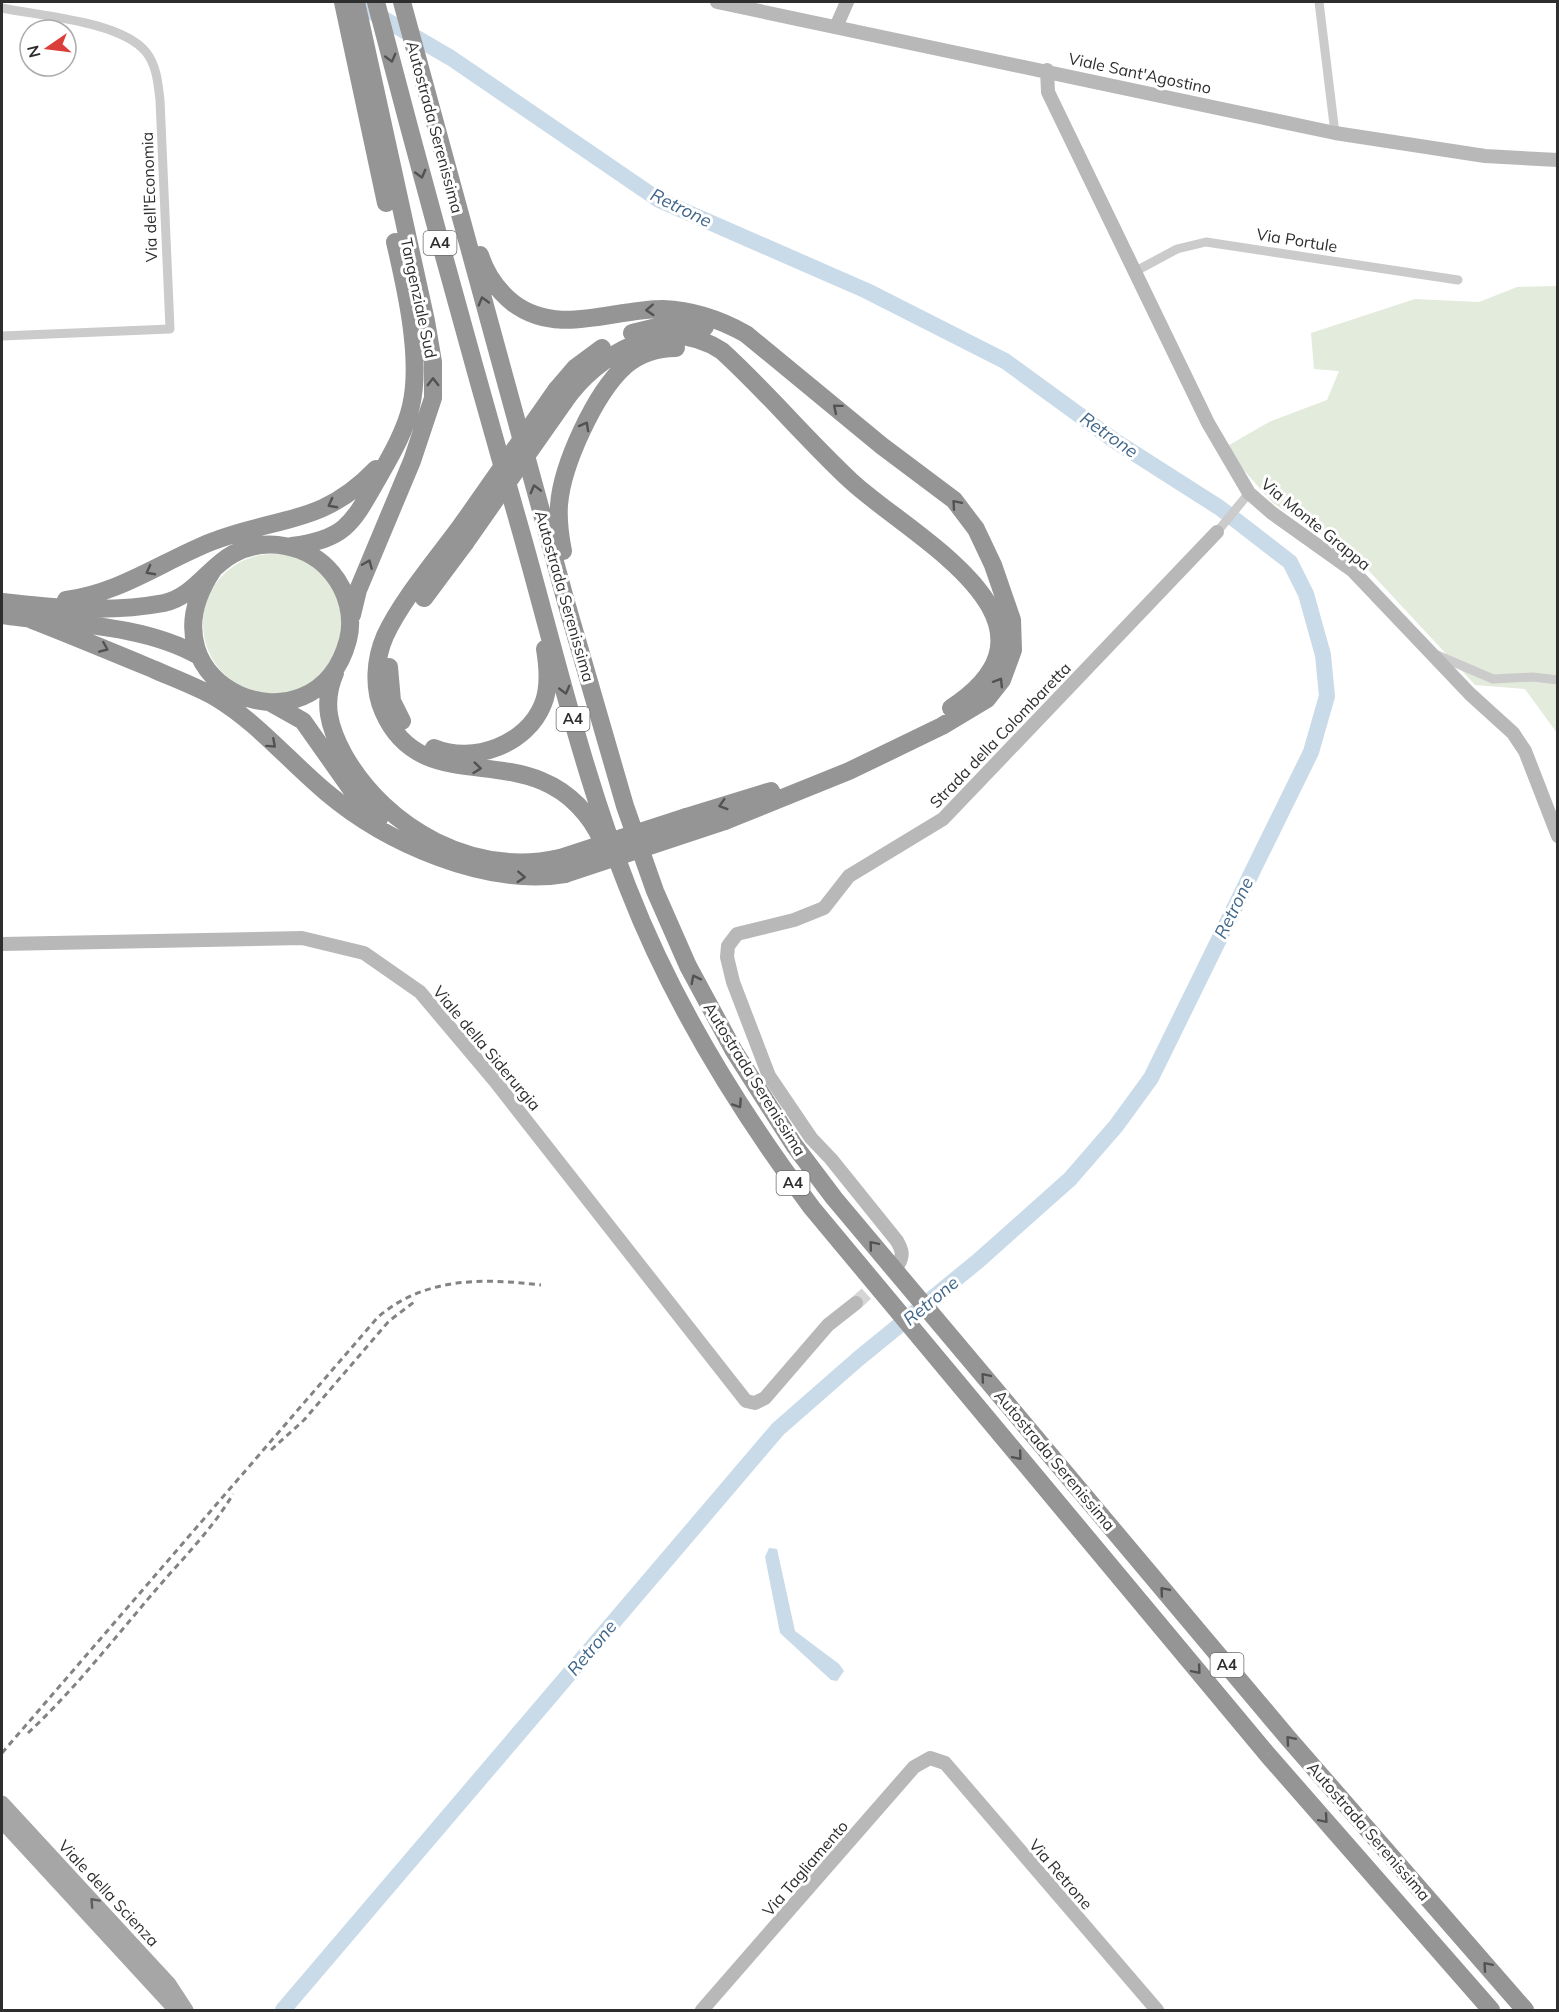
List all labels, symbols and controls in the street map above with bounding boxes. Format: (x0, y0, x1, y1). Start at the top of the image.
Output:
north arrow (18, 18, 78, 78)
street label: Autostrada Serenissima (402, 39, 468, 215)
text: N (22, 43, 45, 60)
street label: Viale Sant'Agostino (1067, 48, 1213, 98)
one-way arrow (384, 52, 396, 63)
street label: Via dell'Economia (137, 131, 161, 263)
one-way arrow (414, 169, 427, 179)
water label: Retrone (647, 183, 716, 232)
street label: Via Portule (1255, 224, 1339, 256)
road number: A4 (424, 231, 456, 255)
street label: Tangenziale Sud (396, 236, 442, 360)
one-way arrow (478, 296, 490, 307)
one-way arrow (646, 304, 655, 317)
one-way arrow (427, 377, 439, 386)
one-way arrow (833, 405, 844, 416)
water label: Retrone (1076, 406, 1143, 463)
one-way arrow (578, 422, 589, 432)
street label: Via Monte Grappa (1257, 474, 1375, 574)
one-way arrow (530, 484, 543, 494)
one-way arrow (328, 497, 338, 508)
one-way arrow (952, 500, 963, 511)
street label: Autostrada Serenissima (531, 508, 599, 684)
one-way arrow (361, 560, 373, 571)
one-way arrow (146, 564, 157, 576)
one-way arrow (98, 641, 109, 653)
street label: Strada della Colombaretta (925, 658, 1075, 812)
one-way arrow (992, 678, 1004, 688)
one-way arrow (558, 684, 570, 695)
road number: A4 (556, 707, 590, 731)
one-way arrow (266, 737, 276, 748)
one-way arrow (472, 761, 482, 774)
one-way arrow (718, 798, 729, 810)
one-way arrow (517, 870, 526, 883)
water label: Retrone (1209, 873, 1258, 942)
one-way arrow (690, 974, 702, 985)
street label: Viale della Siderurgia (429, 981, 545, 1115)
street label: Autostrada Serenissima (700, 998, 810, 1160)
one-way arrow (731, 1097, 742, 1108)
road number: A4 (776, 1171, 810, 1195)
one-way arrow (869, 1241, 880, 1252)
water label: Retrone (898, 1271, 963, 1330)
one-way arrow (981, 1373, 992, 1384)
street label: Autostrada Serenissima (990, 1386, 1120, 1534)
one-way arrow (1011, 1449, 1022, 1460)
one-way arrow (1160, 1587, 1171, 1598)
water label: Retrone (562, 1615, 622, 1680)
road number: A4 (1210, 1653, 1244, 1677)
one-way arrow (1190, 1663, 1201, 1674)
one-way arrow (1286, 1736, 1297, 1747)
street label: Autostrada Serenissima (1303, 1757, 1435, 1905)
one-way arrow (1317, 1812, 1328, 1822)
street label: Via Tagliamento (758, 1816, 852, 1920)
street label: Via Retrone (1025, 1835, 1097, 1913)
street label: Viale della Scienza (54, 1836, 164, 1950)
one-way arrow (90, 1899, 101, 1909)
one-way arrow (1483, 1962, 1494, 1973)

